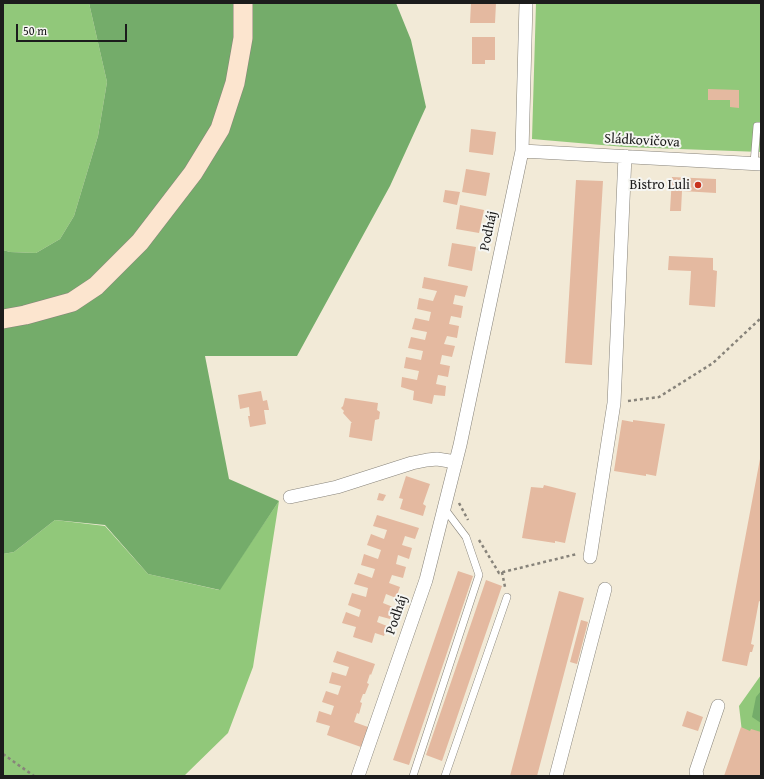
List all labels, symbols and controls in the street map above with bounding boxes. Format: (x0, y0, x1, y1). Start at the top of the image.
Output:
scale bar (18, 16, 129, 42)
text: 50 m (23, 22, 47, 39)
street label: Sládkovičova (604, 131, 680, 151)
place label: Bistro Luli (630, 177, 690, 193)
marker: Bistro Luli (693, 180, 703, 190)
street label: Podháj (477, 210, 501, 252)
street label: Podháj (382, 593, 412, 637)

